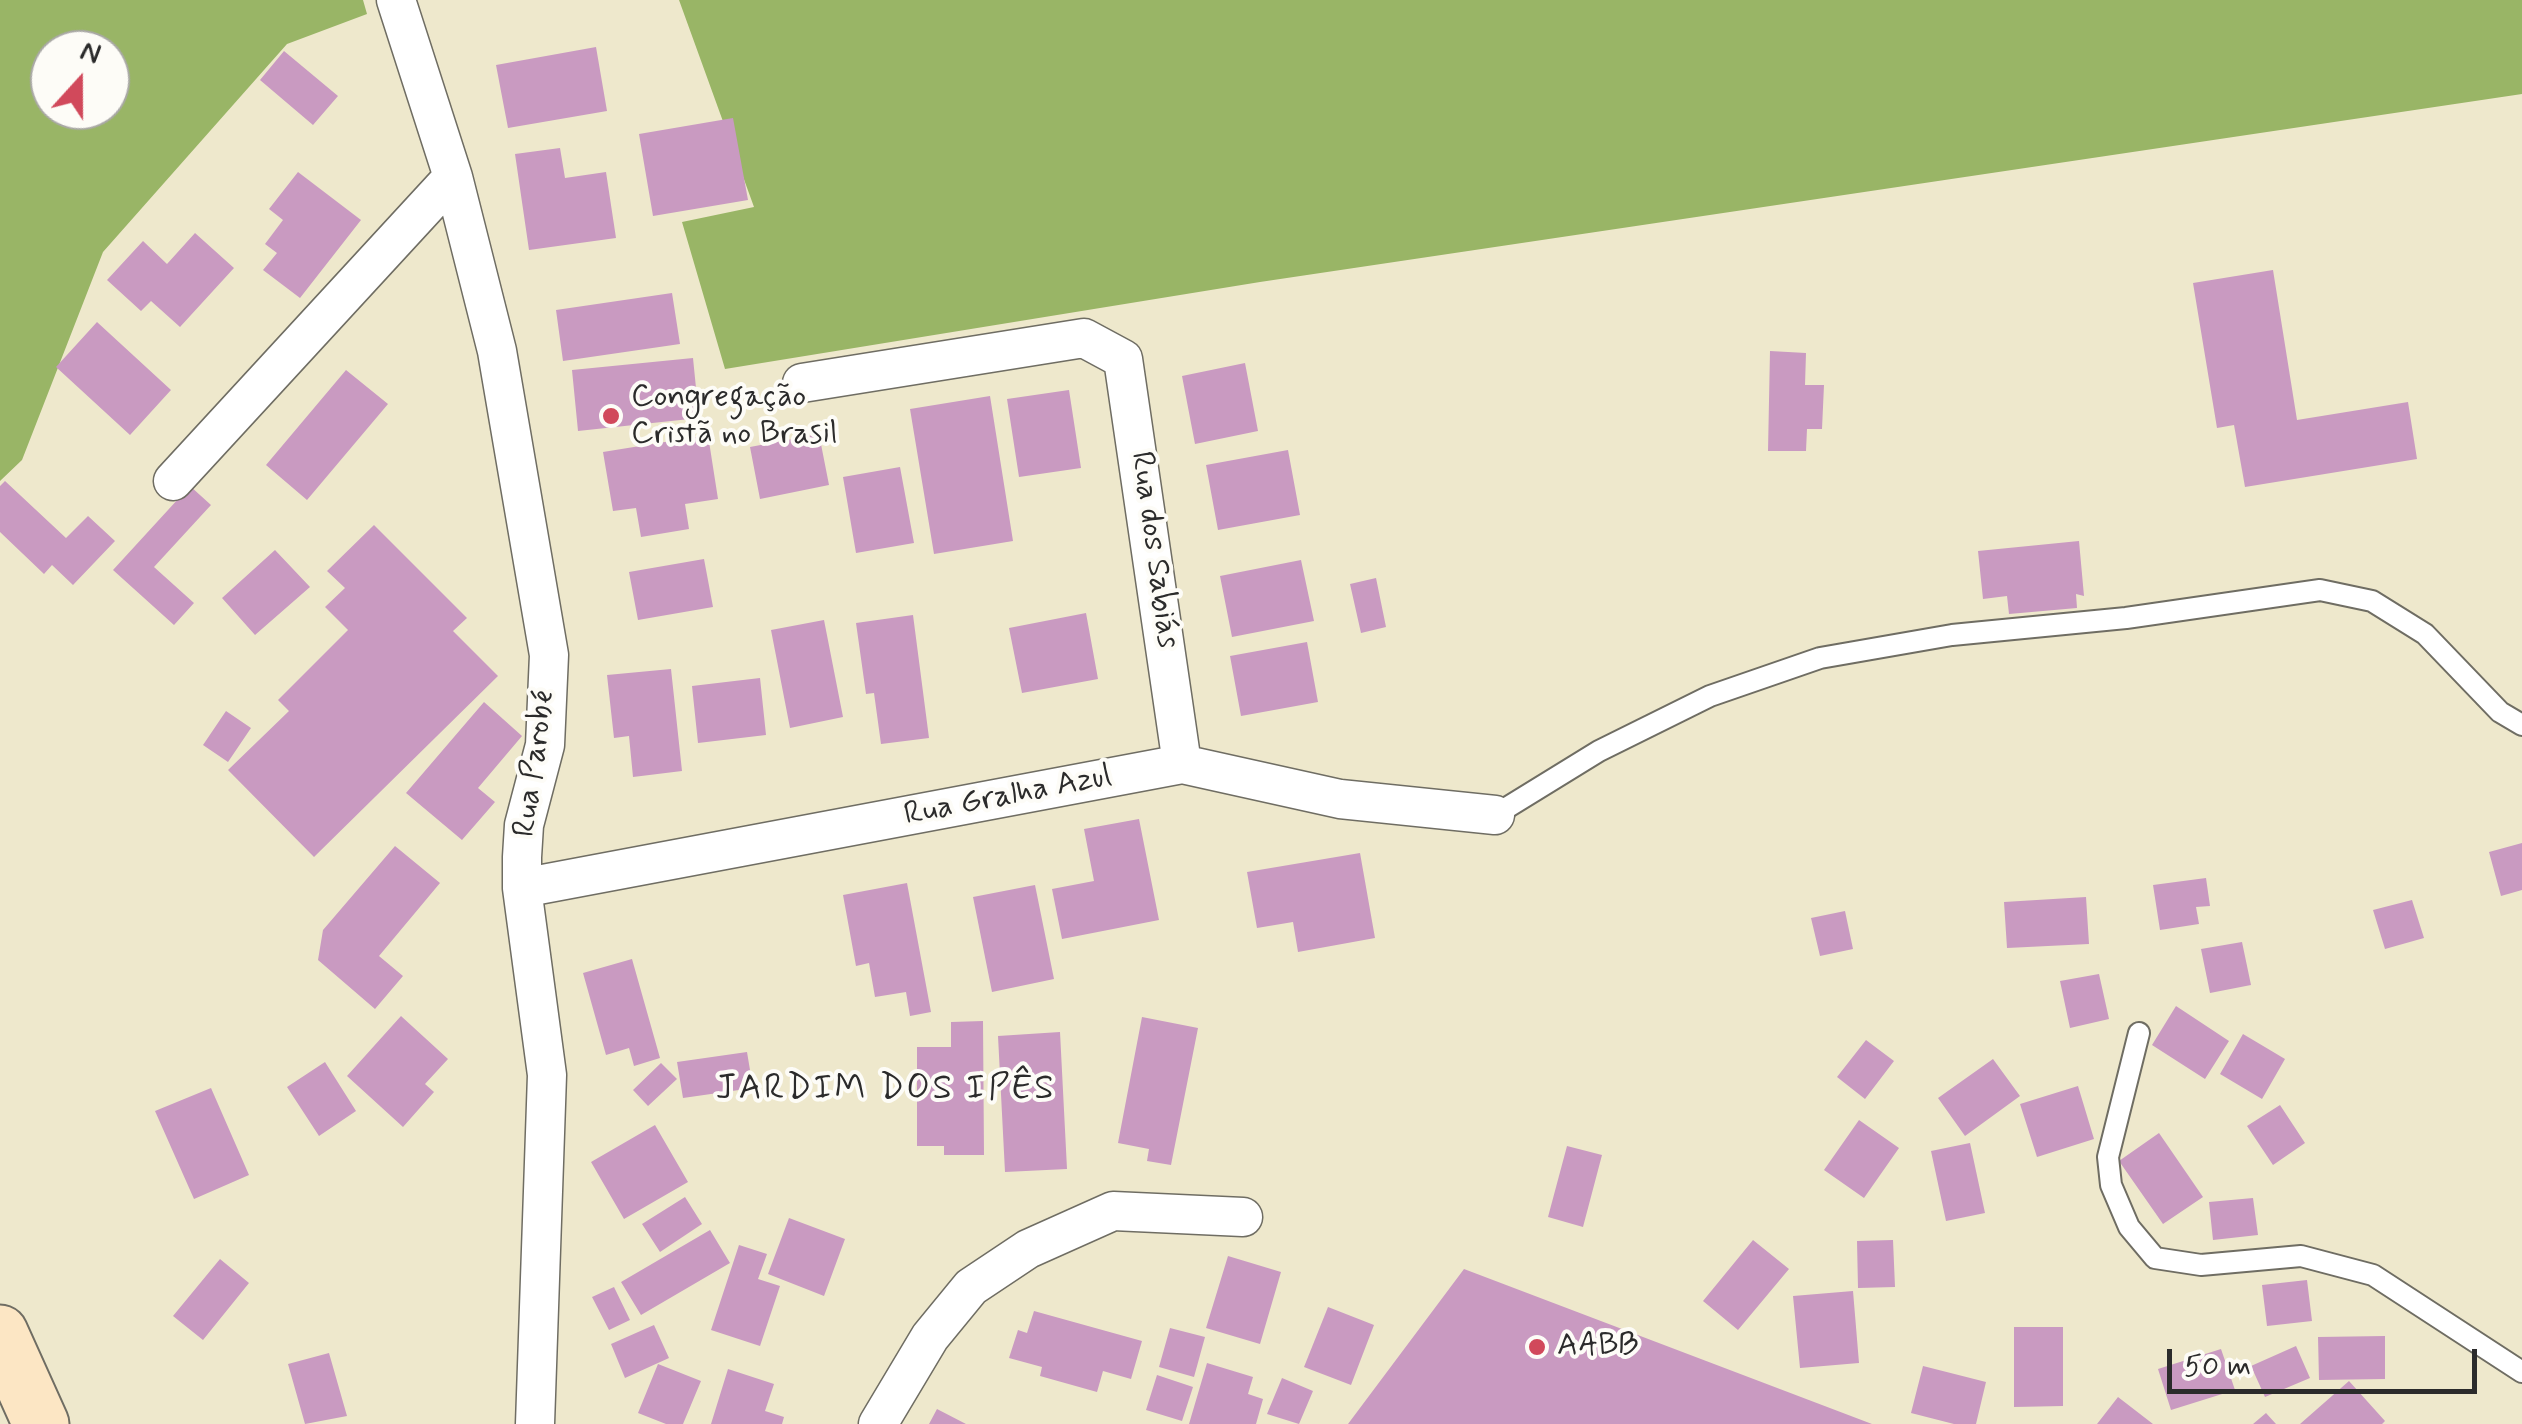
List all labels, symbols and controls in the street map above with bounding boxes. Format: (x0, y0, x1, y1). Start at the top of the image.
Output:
north arrow (30, 30, 130, 130)
text: N (75, 33, 106, 74)
place label: Congregação Cristã no Brasil (631, 379, 838, 454)
marker: Congregação Cristã no Brasil (600, 405, 622, 427)
street label: Rua dos Sabiás (1120, 449, 1186, 651)
street label: Rua Parobé (507, 688, 565, 840)
street label: Rua Gralha Azul (901, 758, 1115, 836)
district label: JARDIM DOS IPÊS (715, 1070, 1057, 1112)
place label: AABB (1557, 1328, 1638, 1366)
scale bar (2172, 1329, 2482, 1391)
marker: AABB (1526, 1336, 1548, 1358)
text: 50 m (2184, 1347, 2251, 1386)

